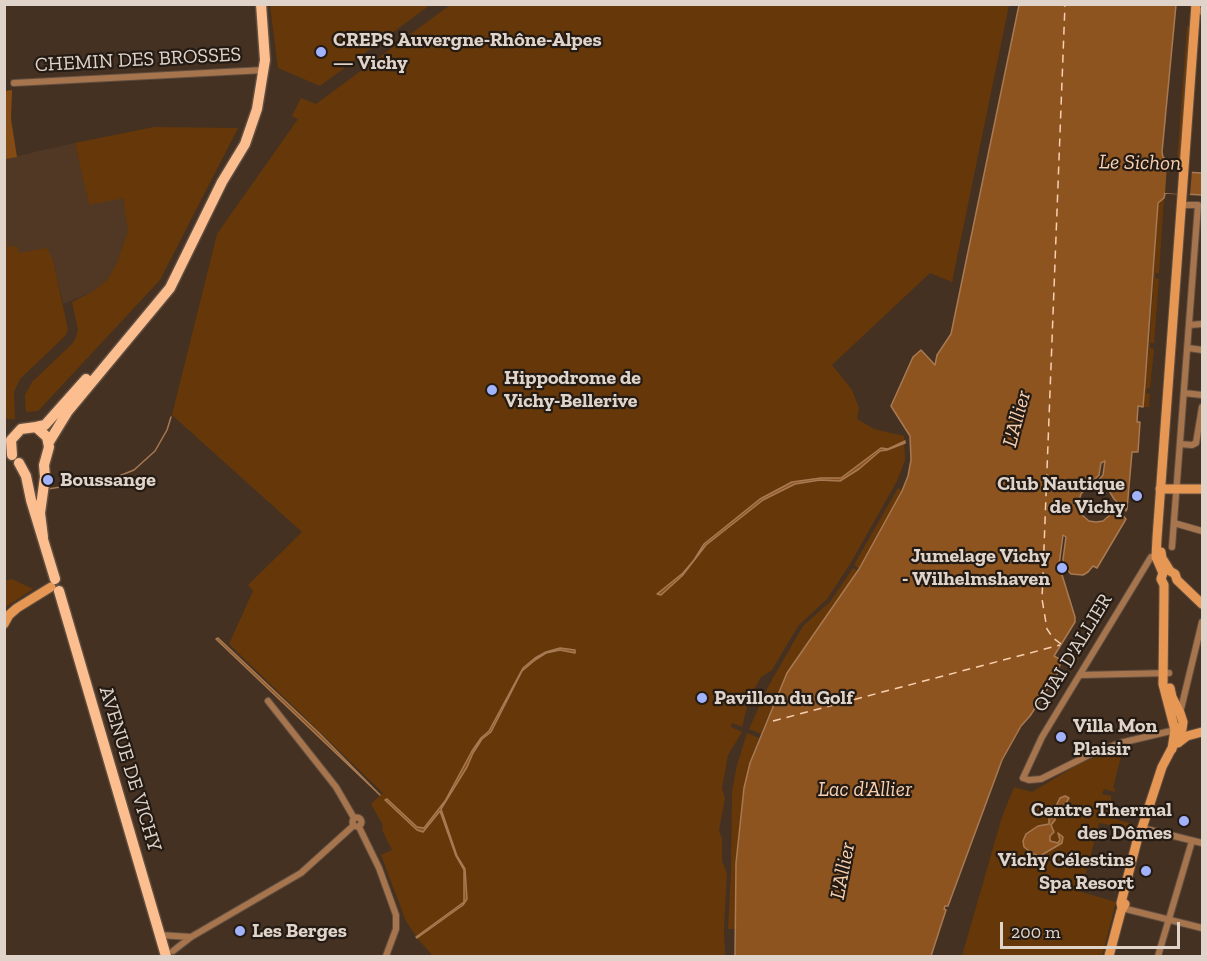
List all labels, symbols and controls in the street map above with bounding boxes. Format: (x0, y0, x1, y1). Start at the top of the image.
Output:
place label: CREPS Auvergne-Rhône-Alpes — Vichy (333, 28, 602, 75)
street label: CHEMIN DES BROSSES (34, 43, 242, 77)
marker: CREPS Auvergne-Rhône-Alpes — Vichy (314, 45, 328, 59)
water label: Le Sichon (1099, 150, 1181, 176)
place label: Hippodrome de Vichy-Bellerive (504, 366, 641, 413)
marker: Hippodrome de Vichy-Bellerive (485, 383, 499, 397)
water label: L'Allier (997, 388, 1037, 450)
place label: Boussange (60, 468, 156, 492)
place label: Club Nautique de Vichy (997, 472, 1125, 519)
marker: Boussange (41, 473, 55, 487)
marker: Club Nautique de Vichy (1130, 489, 1144, 503)
place label: Jumelage Vichy - Wilhelmshaven (902, 544, 1050, 591)
marker: Jumelage Vichy - Wilhelmshaven (1055, 561, 1069, 575)
street label: QUAI D'ALLIER (1028, 589, 1118, 717)
street label: AVENUE DE VICHY (93, 684, 167, 854)
place label: Pavillon du Golf (714, 686, 853, 710)
marker: Pavillon du Golf (695, 691, 709, 705)
place label: Villa Mon Plaisir (1073, 714, 1157, 761)
marker: Villa Mon Plaisir (1054, 730, 1068, 744)
water label: Lac d'Allier (818, 777, 912, 803)
place label: Centre Thermal des Dômes (1031, 798, 1172, 845)
marker: Centre Thermal des Dômes (1177, 814, 1191, 828)
water label: L'Allier (825, 840, 861, 902)
place label: Vichy Célestins Spa Resort (998, 848, 1134, 895)
marker: Vichy Célestins Spa Resort (1139, 864, 1153, 878)
scale bar (1003, 910, 1183, 948)
place label: Les Berges (252, 919, 347, 943)
text: 200 m (1011, 921, 1061, 943)
marker: Les Berges (233, 924, 247, 938)

